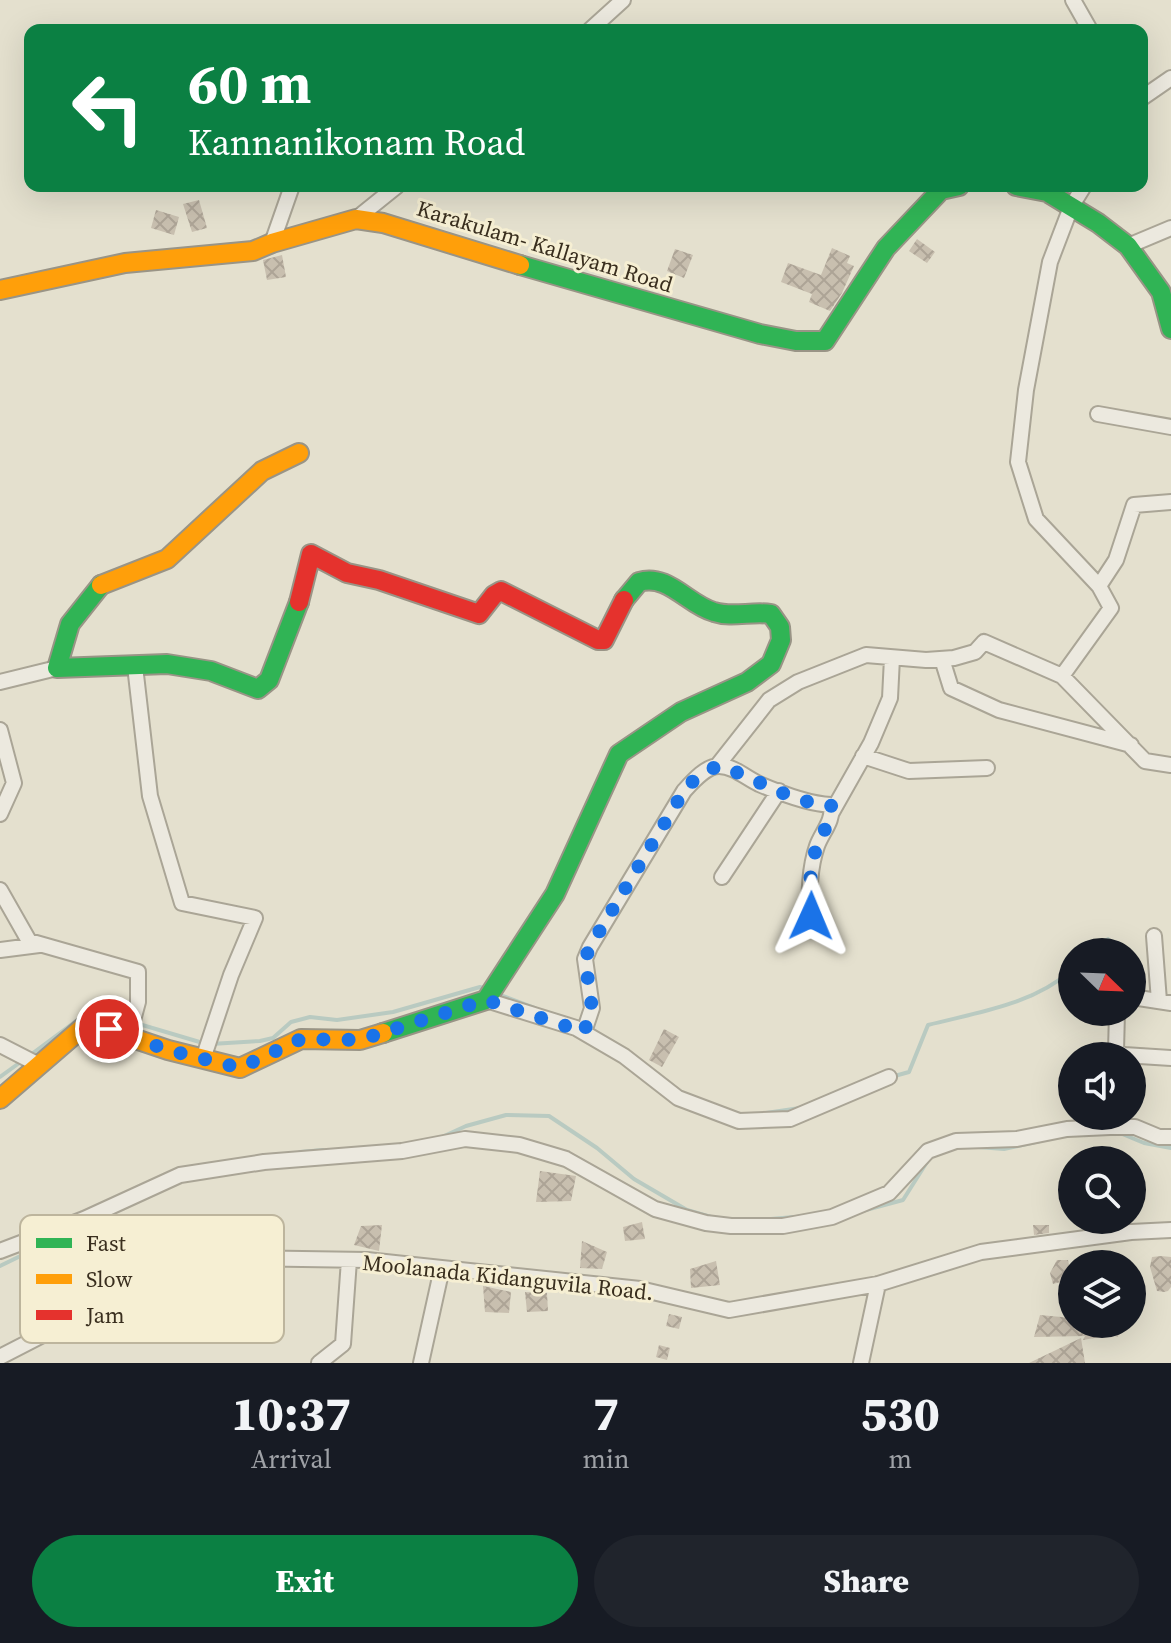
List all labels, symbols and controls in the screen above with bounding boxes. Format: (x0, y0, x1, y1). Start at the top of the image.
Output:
text: 60 m (188, 45, 311, 122)
icon: left (56, 56, 160, 160)
text: Kannanikonam Road (188, 118, 525, 167)
street label: Karakulam- Kallayam Road (413, 193, 677, 299)
position arrow (769, 874, 853, 958)
north arrow (1058, 938, 1146, 1026)
map controls (1058, 938, 1146, 1338)
pin (75, 995, 143, 1063)
icon: arrive (87, 1007, 131, 1051)
button: sound (1058, 1042, 1146, 1130)
button: search (1058, 1146, 1146, 1234)
legend (20, 1215, 284, 1343)
text: Fast (86, 1228, 127, 1258)
street label: Moolanada Kidanguvila Road. (361, 1247, 655, 1307)
button: layers (1058, 1250, 1146, 1338)
text: Slow (86, 1264, 133, 1294)
text: Jam (85, 1300, 125, 1330)
text: 10:37 (231, 1380, 351, 1446)
text: 7 (593, 1380, 619, 1446)
text: 530 (861, 1380, 940, 1446)
text: Arrival (251, 1441, 331, 1477)
text: min (582, 1441, 629, 1477)
text: m (888, 1441, 912, 1477)
button: Exit (32, 1535, 578, 1627)
button: Share (594, 1535, 1139, 1627)

